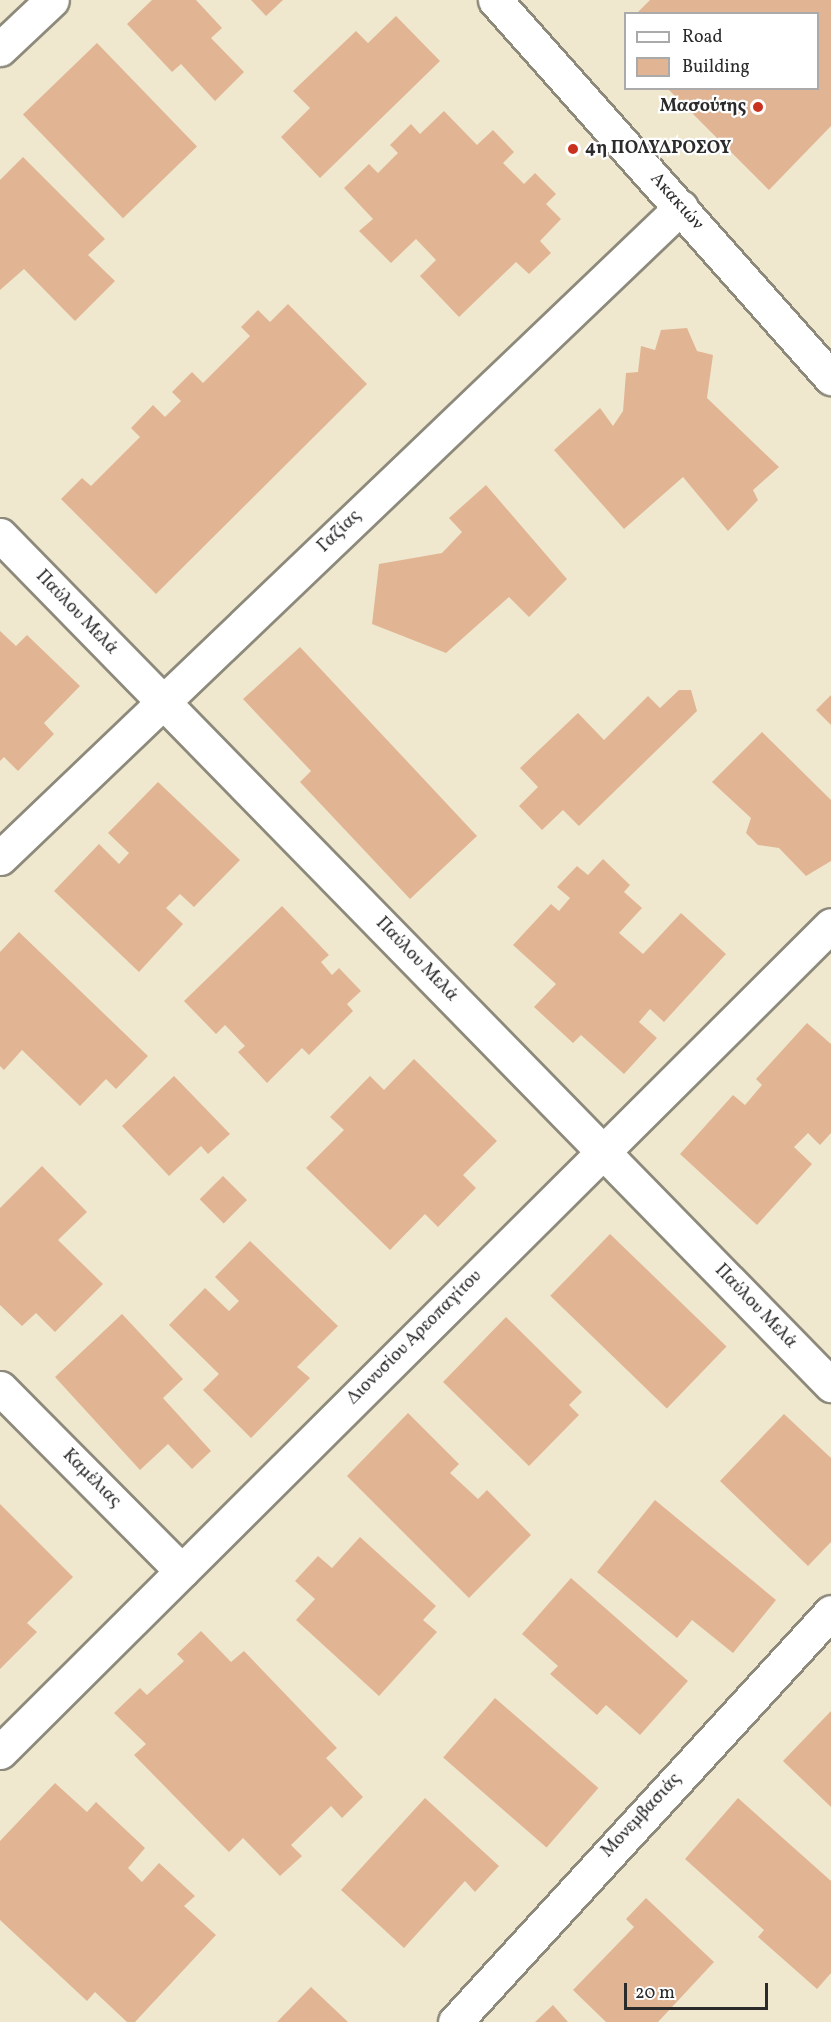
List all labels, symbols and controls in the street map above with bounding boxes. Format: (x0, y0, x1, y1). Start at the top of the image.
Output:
legend (624, 12, 819, 90)
text: Road (682, 25, 723, 50)
text: Building (682, 55, 750, 80)
place label: Μασούτης (660, 96, 746, 118)
marker: Μασούτης (751, 100, 765, 114)
place label: 4η ΠΟΛΥΔΡΟΣΟΥ (585, 138, 731, 160)
marker: 4η ΠΟΛΥΔΡΟΣΟΥ (566, 142, 580, 156)
street label: Ακακιών (645, 169, 707, 235)
street label: Γαζίας (314, 506, 366, 558)
street label: Παύλου Μελά (30, 566, 122, 660)
street label: Παύλου Μελά (370, 913, 462, 1007)
street label: Παύλου Μελά (709, 1260, 801, 1354)
street label: Διονυσίου Αρεοπαγίτου (343, 1266, 487, 1410)
street label: Καμέλιας (57, 1445, 125, 1513)
street label: Μονεμβασιάς (597, 1769, 687, 1863)
scale bar (627, 1971, 771, 2009)
text: 20 m (635, 1981, 675, 2006)

